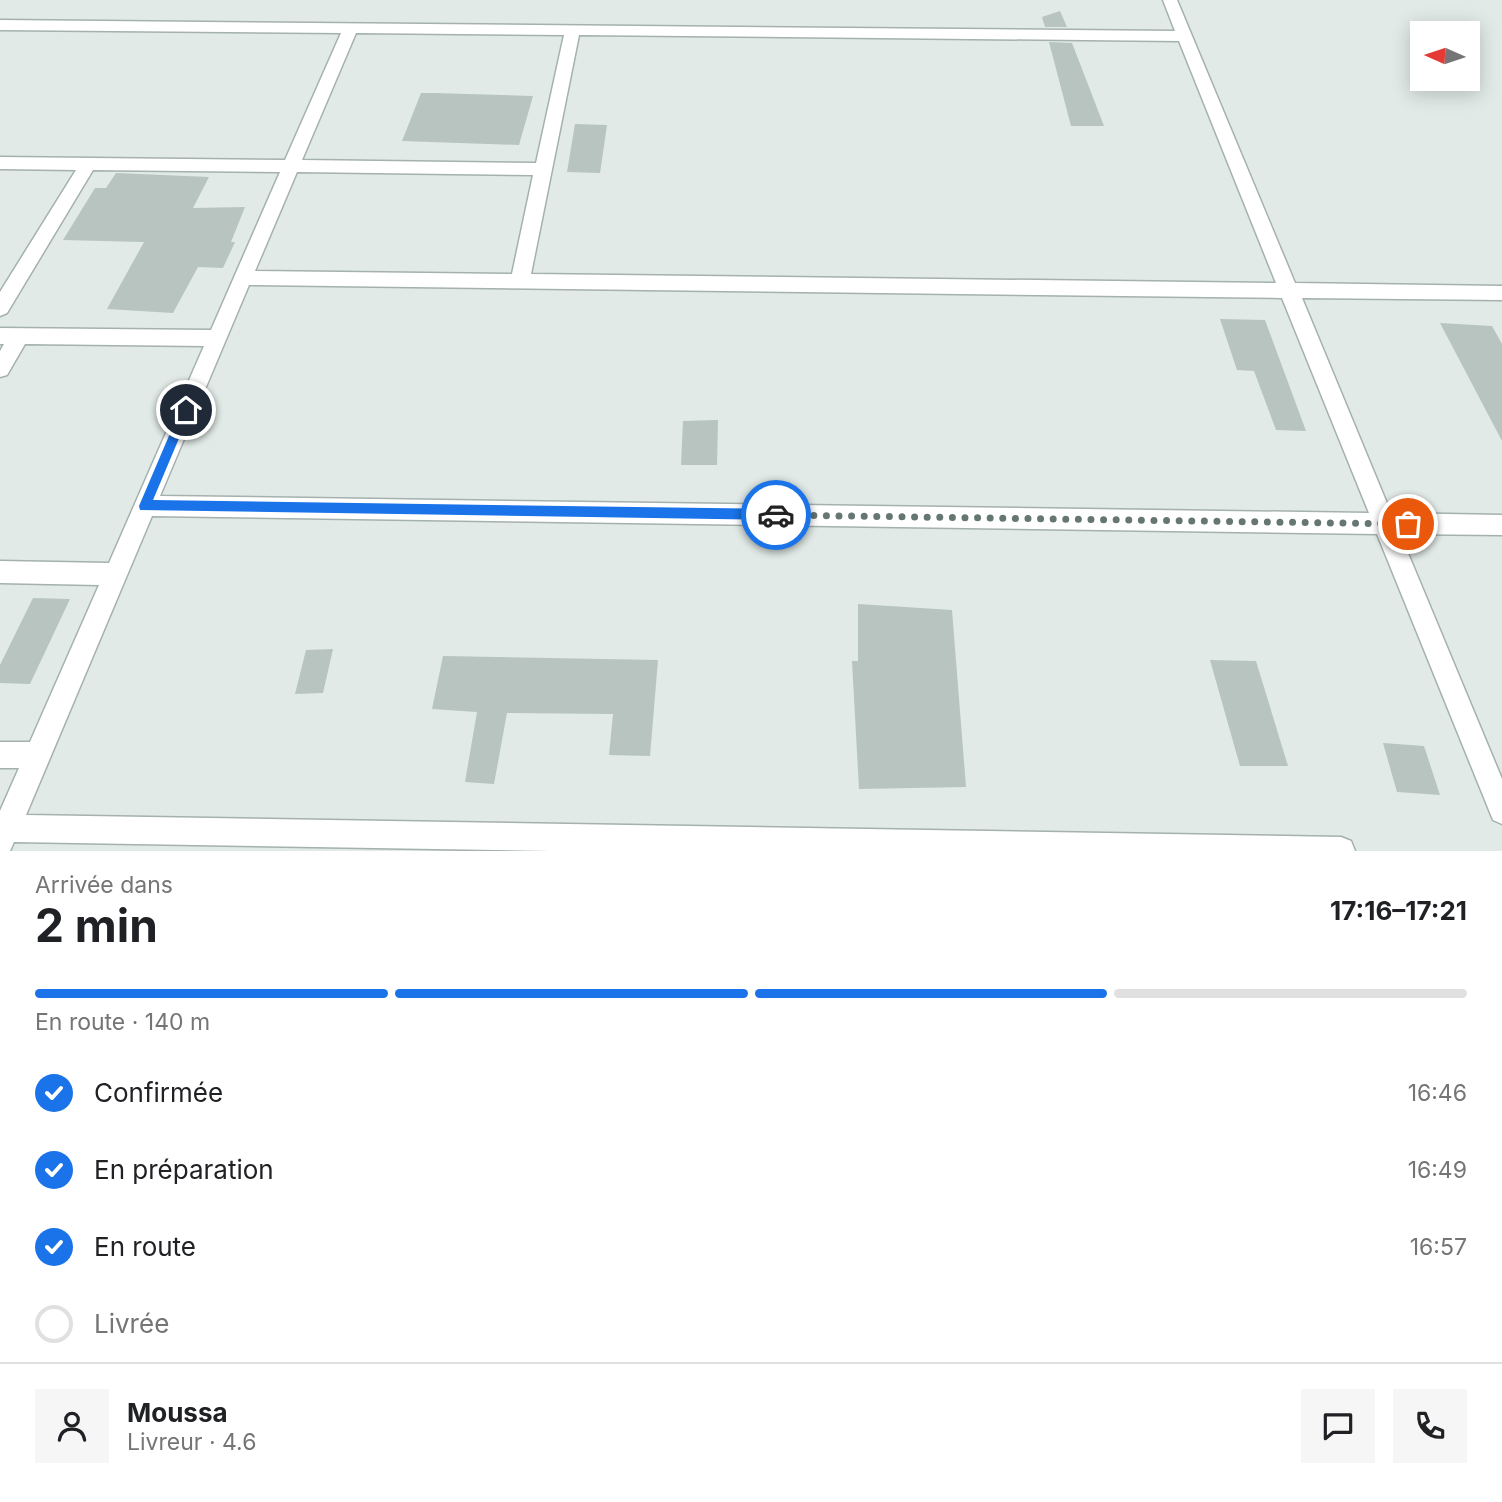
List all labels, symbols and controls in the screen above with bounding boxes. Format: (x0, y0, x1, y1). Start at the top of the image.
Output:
north arrow (1410, 21, 1480, 91)
map controls (1410, 21, 1480, 91)
pin (156, 380, 216, 440)
icon: home (167, 391, 205, 429)
courier (741, 480, 811, 550)
pin (1378, 494, 1438, 554)
icon: car (757, 496, 795, 534)
icon: bag (1389, 505, 1427, 543)
text: Arrivée dans (35, 871, 173, 899)
text: 17:16–17:21 (1330, 895, 1467, 926)
text: 2 min (35, 897, 158, 953)
text: En route · 140 m (35, 1008, 210, 1036)
icon: check (35, 1074, 73, 1112)
text: Confirmée (94, 1077, 223, 1108)
text: 16:46 (1408, 1079, 1467, 1107)
icon: check (35, 1151, 73, 1189)
text: En préparation (94, 1154, 274, 1185)
text: 16:49 (1408, 1156, 1467, 1184)
icon: check (35, 1228, 73, 1266)
text: En route (94, 1231, 196, 1262)
text: 16:57 (1410, 1233, 1467, 1261)
text: Livrée (94, 1308, 169, 1339)
button: person (35, 1389, 109, 1463)
button: chat (1301, 1389, 1375, 1463)
button: phone (1393, 1389, 1467, 1463)
text: Moussa (127, 1397, 228, 1428)
text: Livreur · 4.6 (127, 1428, 256, 1456)

